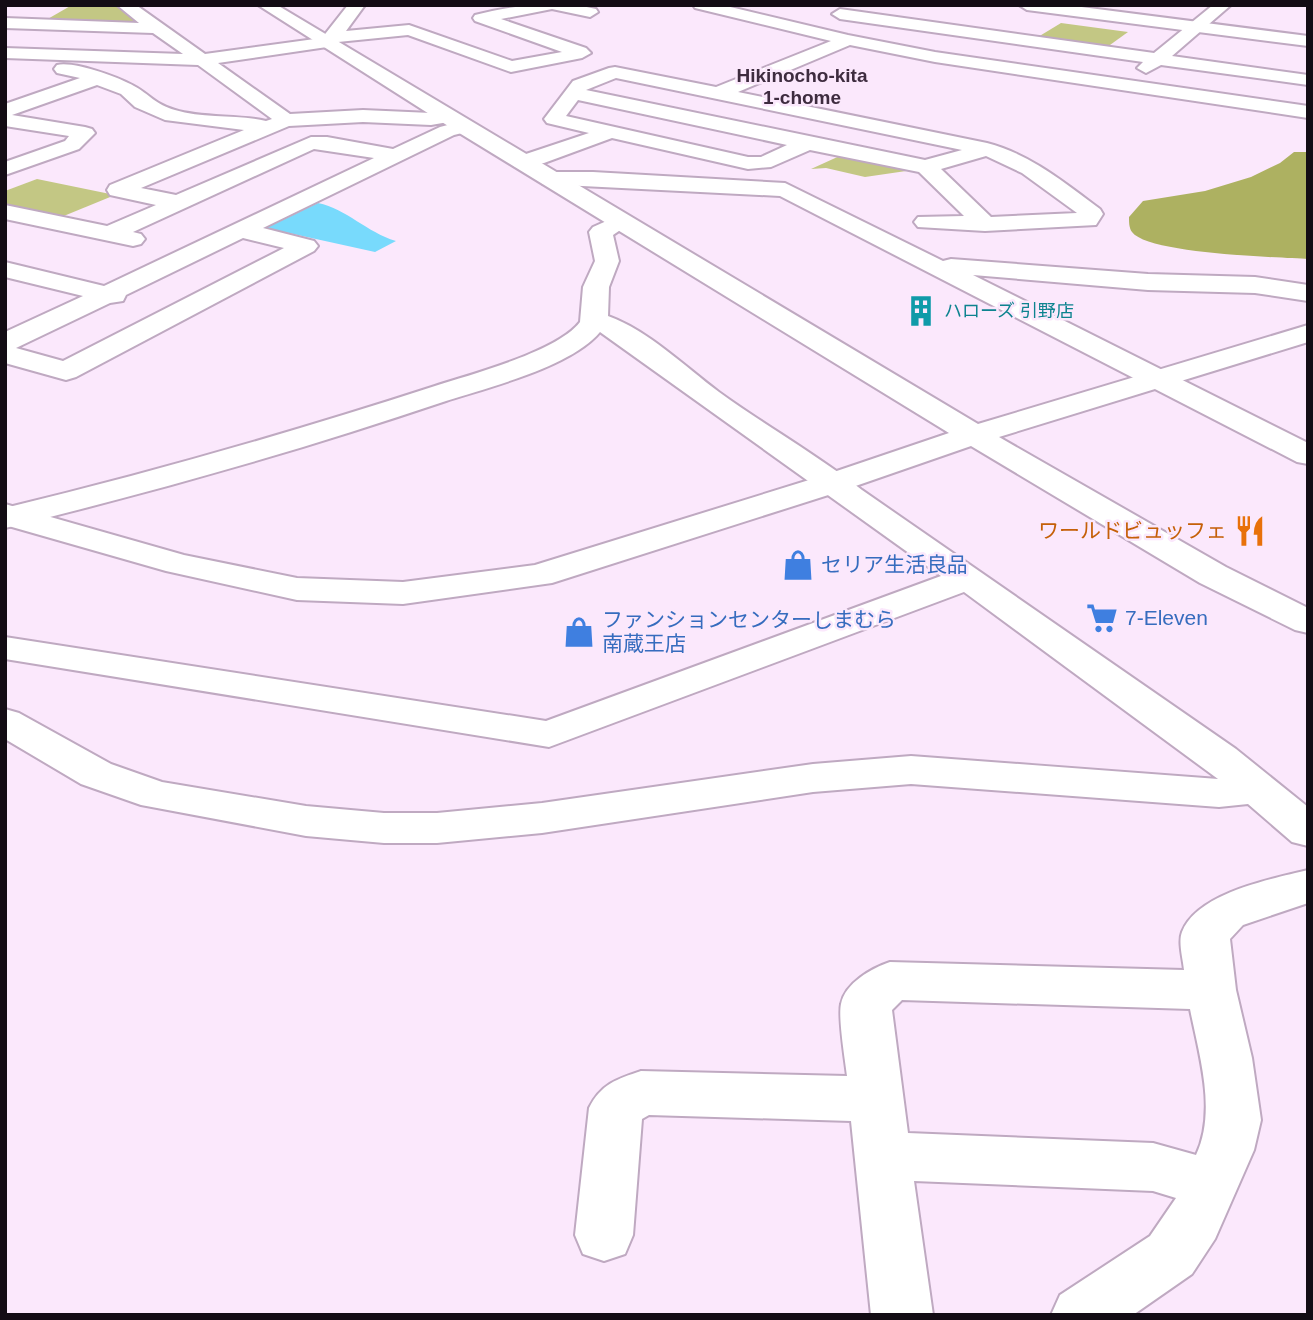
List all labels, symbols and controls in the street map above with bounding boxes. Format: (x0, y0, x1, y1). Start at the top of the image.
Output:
district label: Hikinocho-kita 1-chome (737, 65, 868, 108)
building icon: ハローズ 引野店 (904, 294, 938, 328)
place label: ハローズ 引野店 (944, 301, 1074, 321)
restaurant icon: ワールドビュッフェ (1233, 514, 1267, 548)
place label: ワールドビュッフェ (1038, 519, 1227, 542)
shop icon: セリア生活良品 (781, 548, 815, 582)
place label: セリア生活良品 (821, 553, 968, 576)
supermarket icon: 7-Eleven (1085, 601, 1119, 635)
place label: 7-Eleven (1125, 606, 1208, 629)
place label: ファンションセンターしまむら 南蔵王店 (602, 608, 896, 655)
shop icon: ファンションセンターしまむら 南蔵王店 (562, 615, 596, 649)

